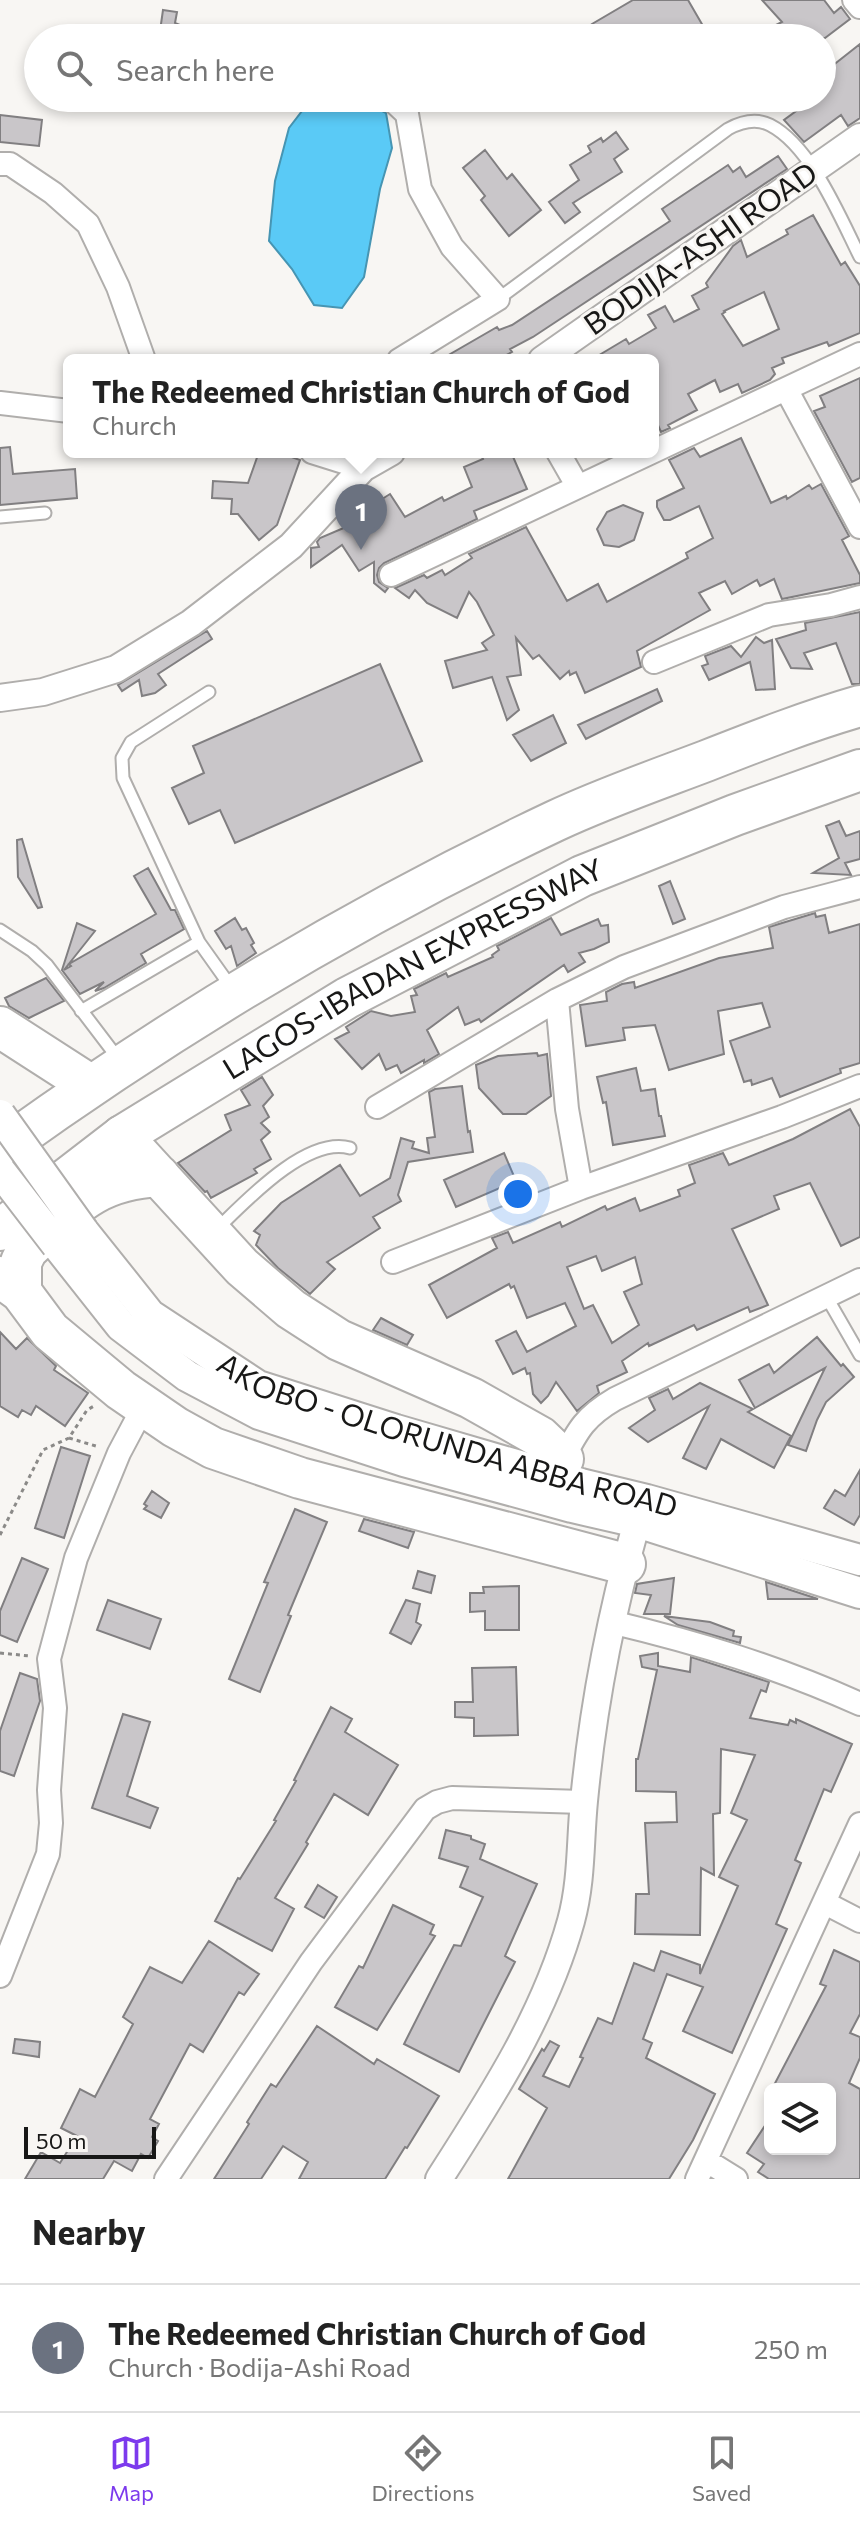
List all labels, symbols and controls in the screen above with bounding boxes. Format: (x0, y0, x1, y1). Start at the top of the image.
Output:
search box (24, 24, 836, 112)
icon: search (52, 46, 96, 90)
text: Search here (116, 50, 275, 87)
street label: BODIJA-ASHI ROAD (576, 153, 823, 341)
popup (63, 354, 659, 458)
text: The Redeemed Christian Church of God (92, 372, 630, 409)
text: Church (92, 409, 177, 440)
pin: 1 (335, 484, 387, 550)
street label: LAGOS-IBADAN EXPRESSWAY (215, 849, 608, 1086)
your location (498, 1174, 538, 1214)
street label: AKOBO - OLORUNDA ABBA ROAD (211, 1343, 682, 1524)
map controls (764, 2083, 836, 2155)
button: layers (764, 2083, 836, 2155)
scale bar (24, 2123, 156, 2159)
text: 50 m (36, 2127, 86, 2154)
text: Nearby (32, 2210, 146, 2252)
text: The Redeemed Christian Church of God (108, 2314, 646, 2351)
text: 1 (52, 2333, 64, 2364)
text: 250 m (754, 2333, 828, 2364)
text: Church · Bodija-Ashi Road (108, 2351, 411, 2382)
tab: Map (109, 2431, 154, 2506)
tab: Directions (371, 2431, 475, 2506)
tab: Saved (692, 2431, 751, 2506)

